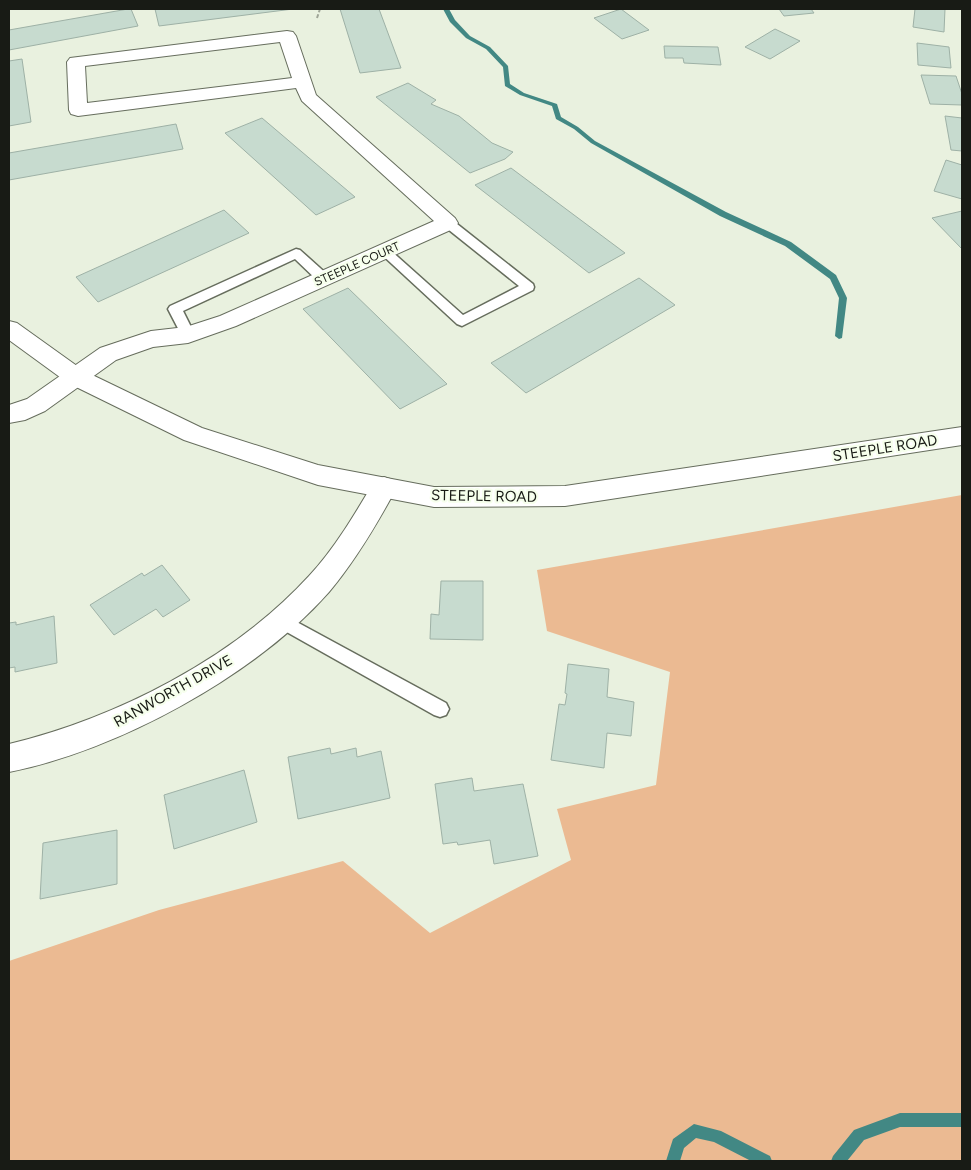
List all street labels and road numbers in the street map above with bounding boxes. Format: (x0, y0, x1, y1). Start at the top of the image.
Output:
street label: STEEPLE COURT (312, 239, 402, 289)
street label: STEEPLE ROAD (831, 431, 939, 465)
street label: STEEPLE ROAD (431, 486, 537, 506)
street label: RANWORTH DRIVE (111, 651, 235, 731)

